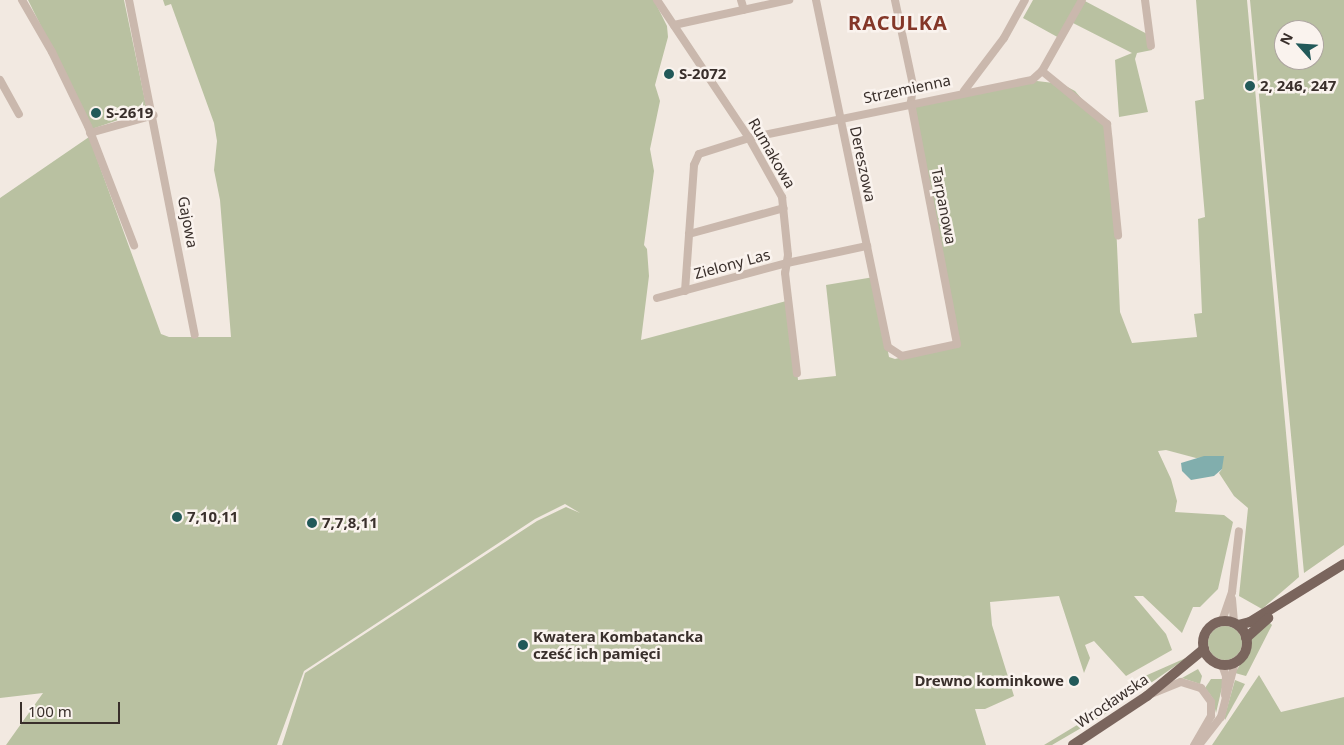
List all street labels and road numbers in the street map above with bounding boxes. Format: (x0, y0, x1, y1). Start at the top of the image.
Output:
street label: Strzemienna (862, 71, 952, 107)
street label: Rumakowa (745, 115, 799, 191)
street label: Dereszowa (846, 124, 880, 204)
street label: Tarpanowa (928, 166, 960, 246)
street label: Gajowa (174, 195, 202, 249)
street label: Zielony Las (692, 245, 772, 283)
street label: Wrocławska (1072, 670, 1152, 732)

